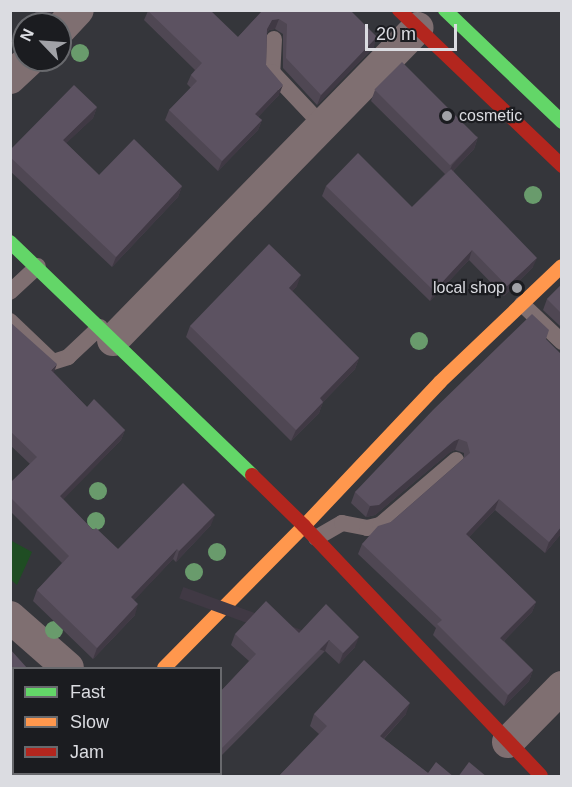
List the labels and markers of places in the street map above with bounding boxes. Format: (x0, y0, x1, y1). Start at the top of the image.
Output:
place label: cosmetic (459, 106, 522, 126)
marker: cosmetic (440, 109, 454, 123)
place label: local shop (433, 278, 505, 298)
marker: local shop (510, 281, 524, 295)

